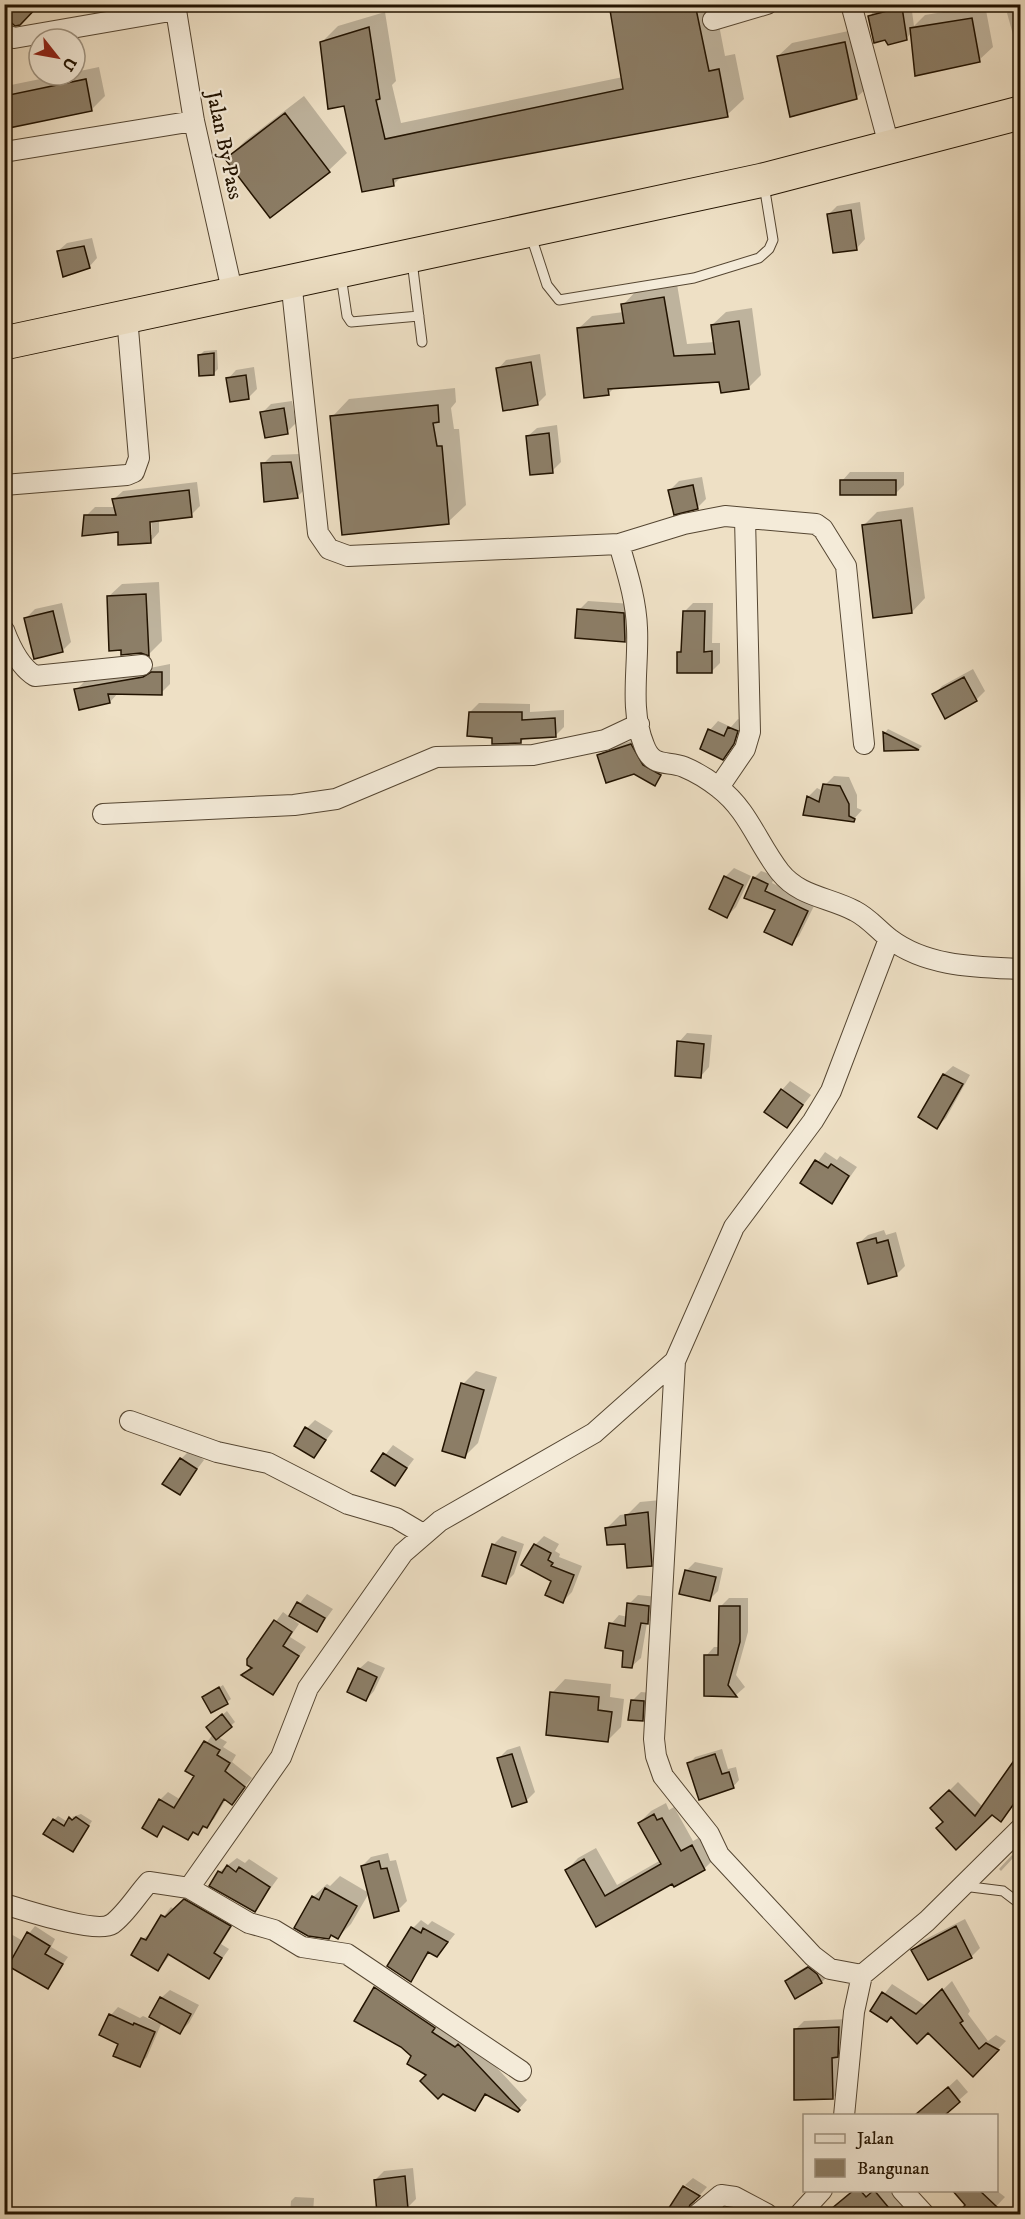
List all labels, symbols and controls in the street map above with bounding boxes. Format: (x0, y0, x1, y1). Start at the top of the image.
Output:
north arrow (27, 27, 87, 87)
text: U (57, 54, 81, 75)
street label: Jalan By Pass (199, 87, 248, 202)
legend (803, 2114, 998, 2192)
text: Jalan (855, 2128, 895, 2150)
text: Bangunan (857, 2158, 930, 2180)

